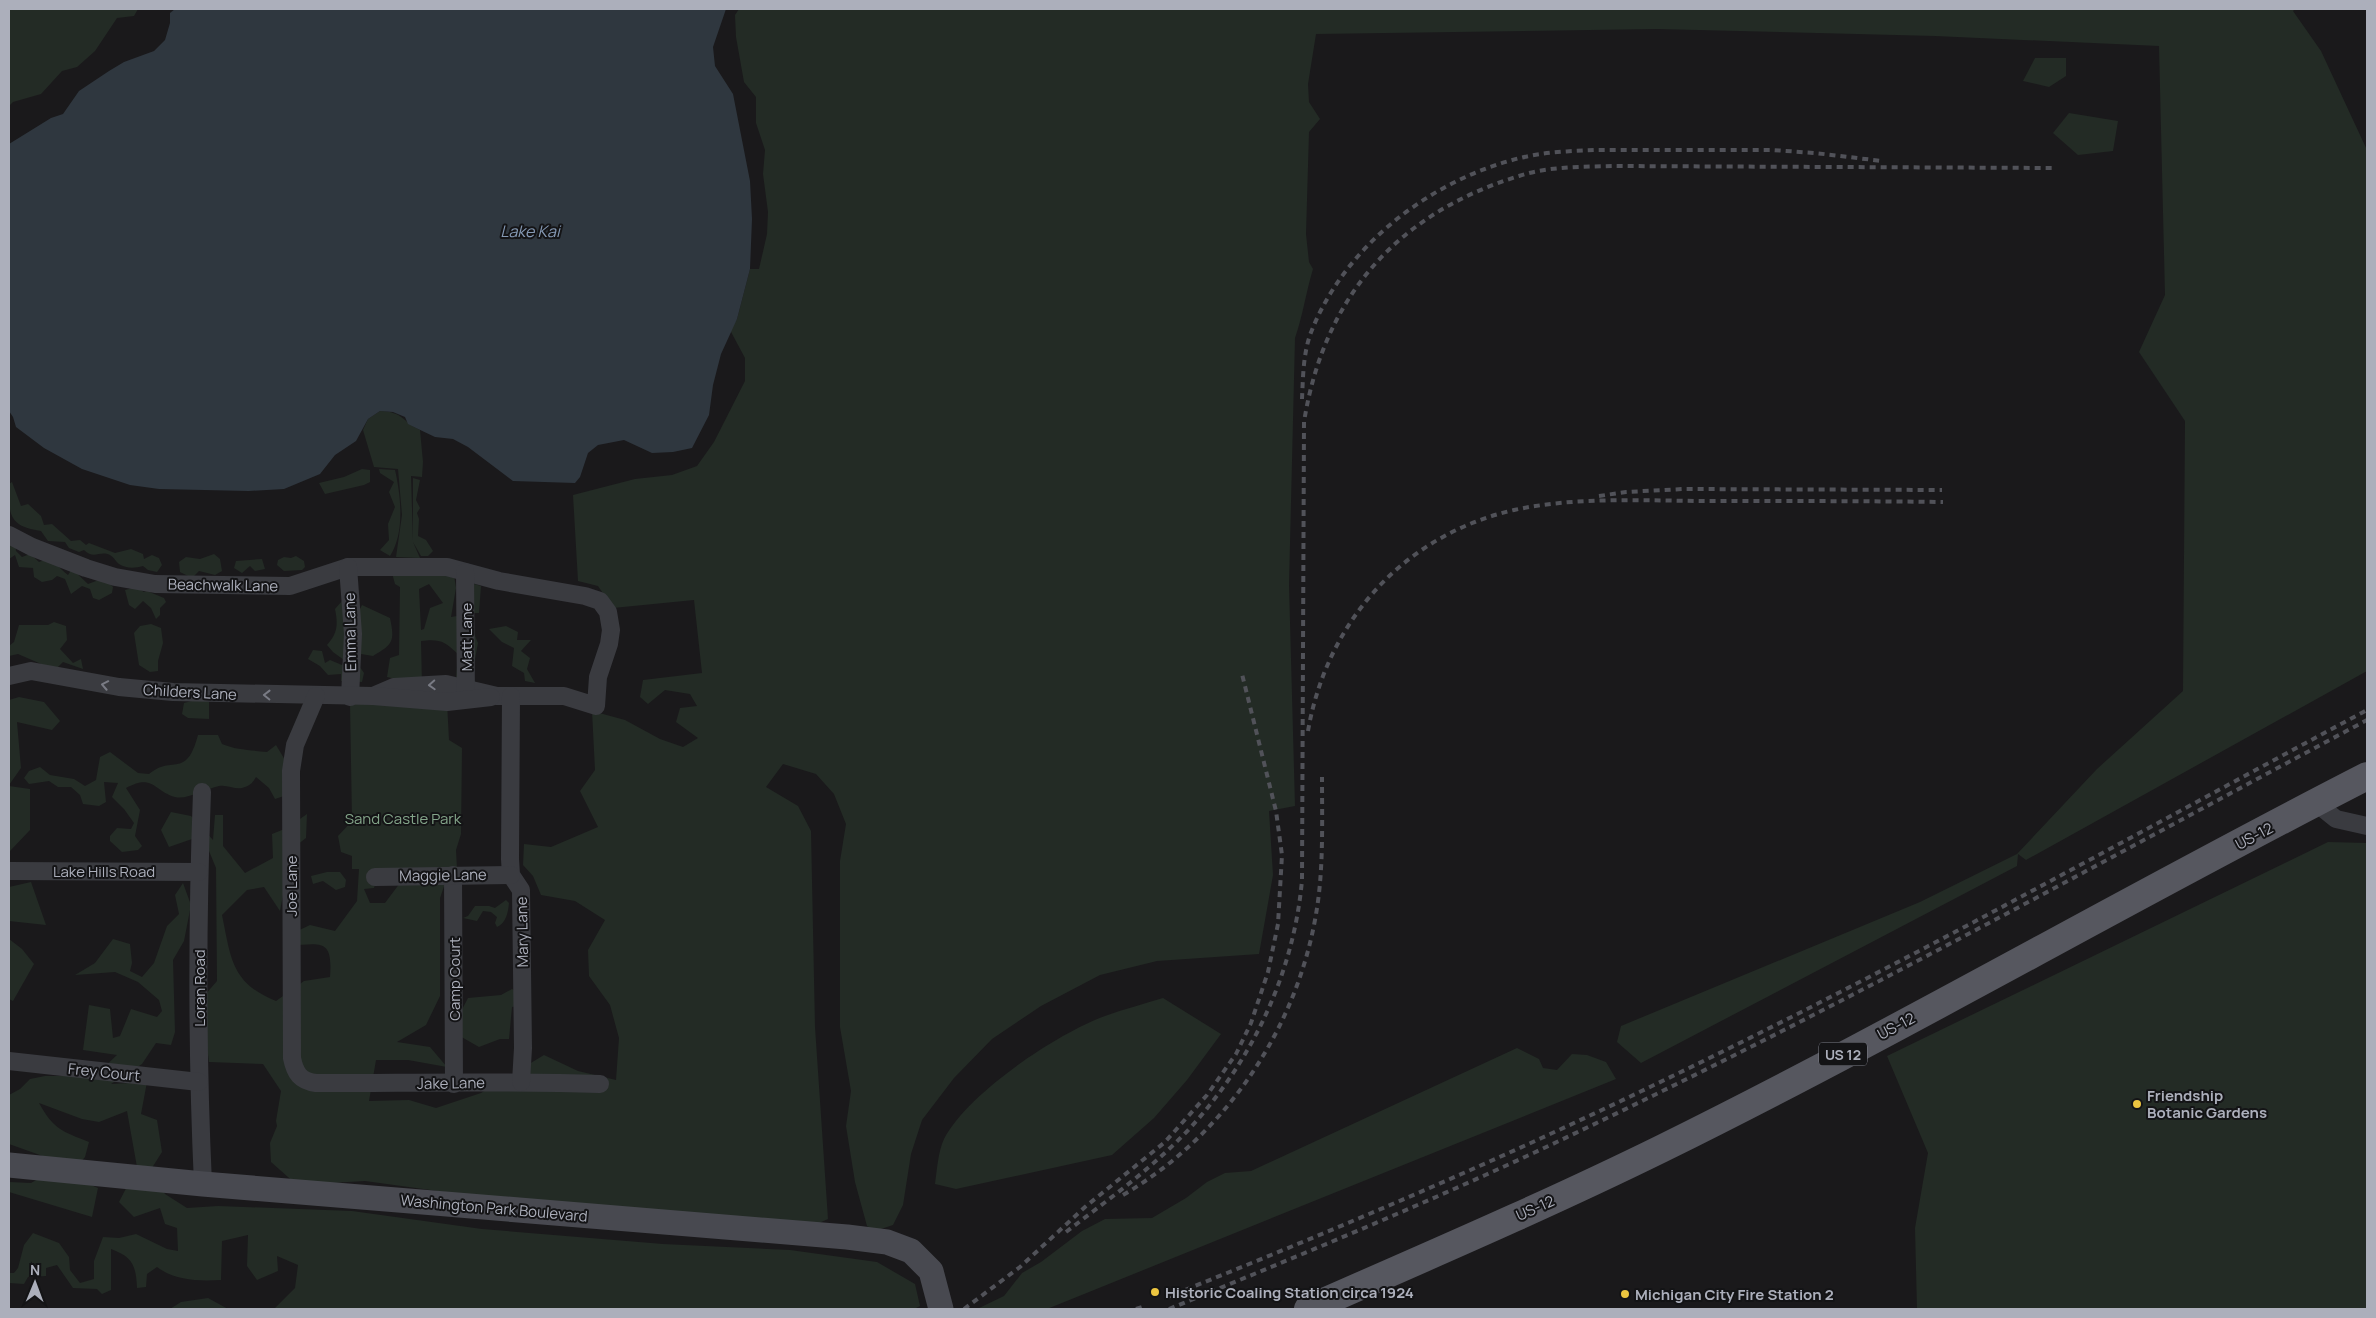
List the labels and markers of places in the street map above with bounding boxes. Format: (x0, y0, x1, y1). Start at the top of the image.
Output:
place label: Friendship Botanic Gardens (2147, 1085, 2267, 1123)
marker: Friendship Botanic Gardens (2131, 1098, 2143, 1110)
place label: Historic Coaling Station circa 1924 (1165, 1282, 1414, 1303)
place label: Michigan City Fire Station 2 (1635, 1284, 1834, 1305)
marker: Historic Coaling Station circa 1924 (1149, 1286, 1161, 1298)
marker: Michigan City Fire Station 2 (1619, 1288, 1631, 1300)

